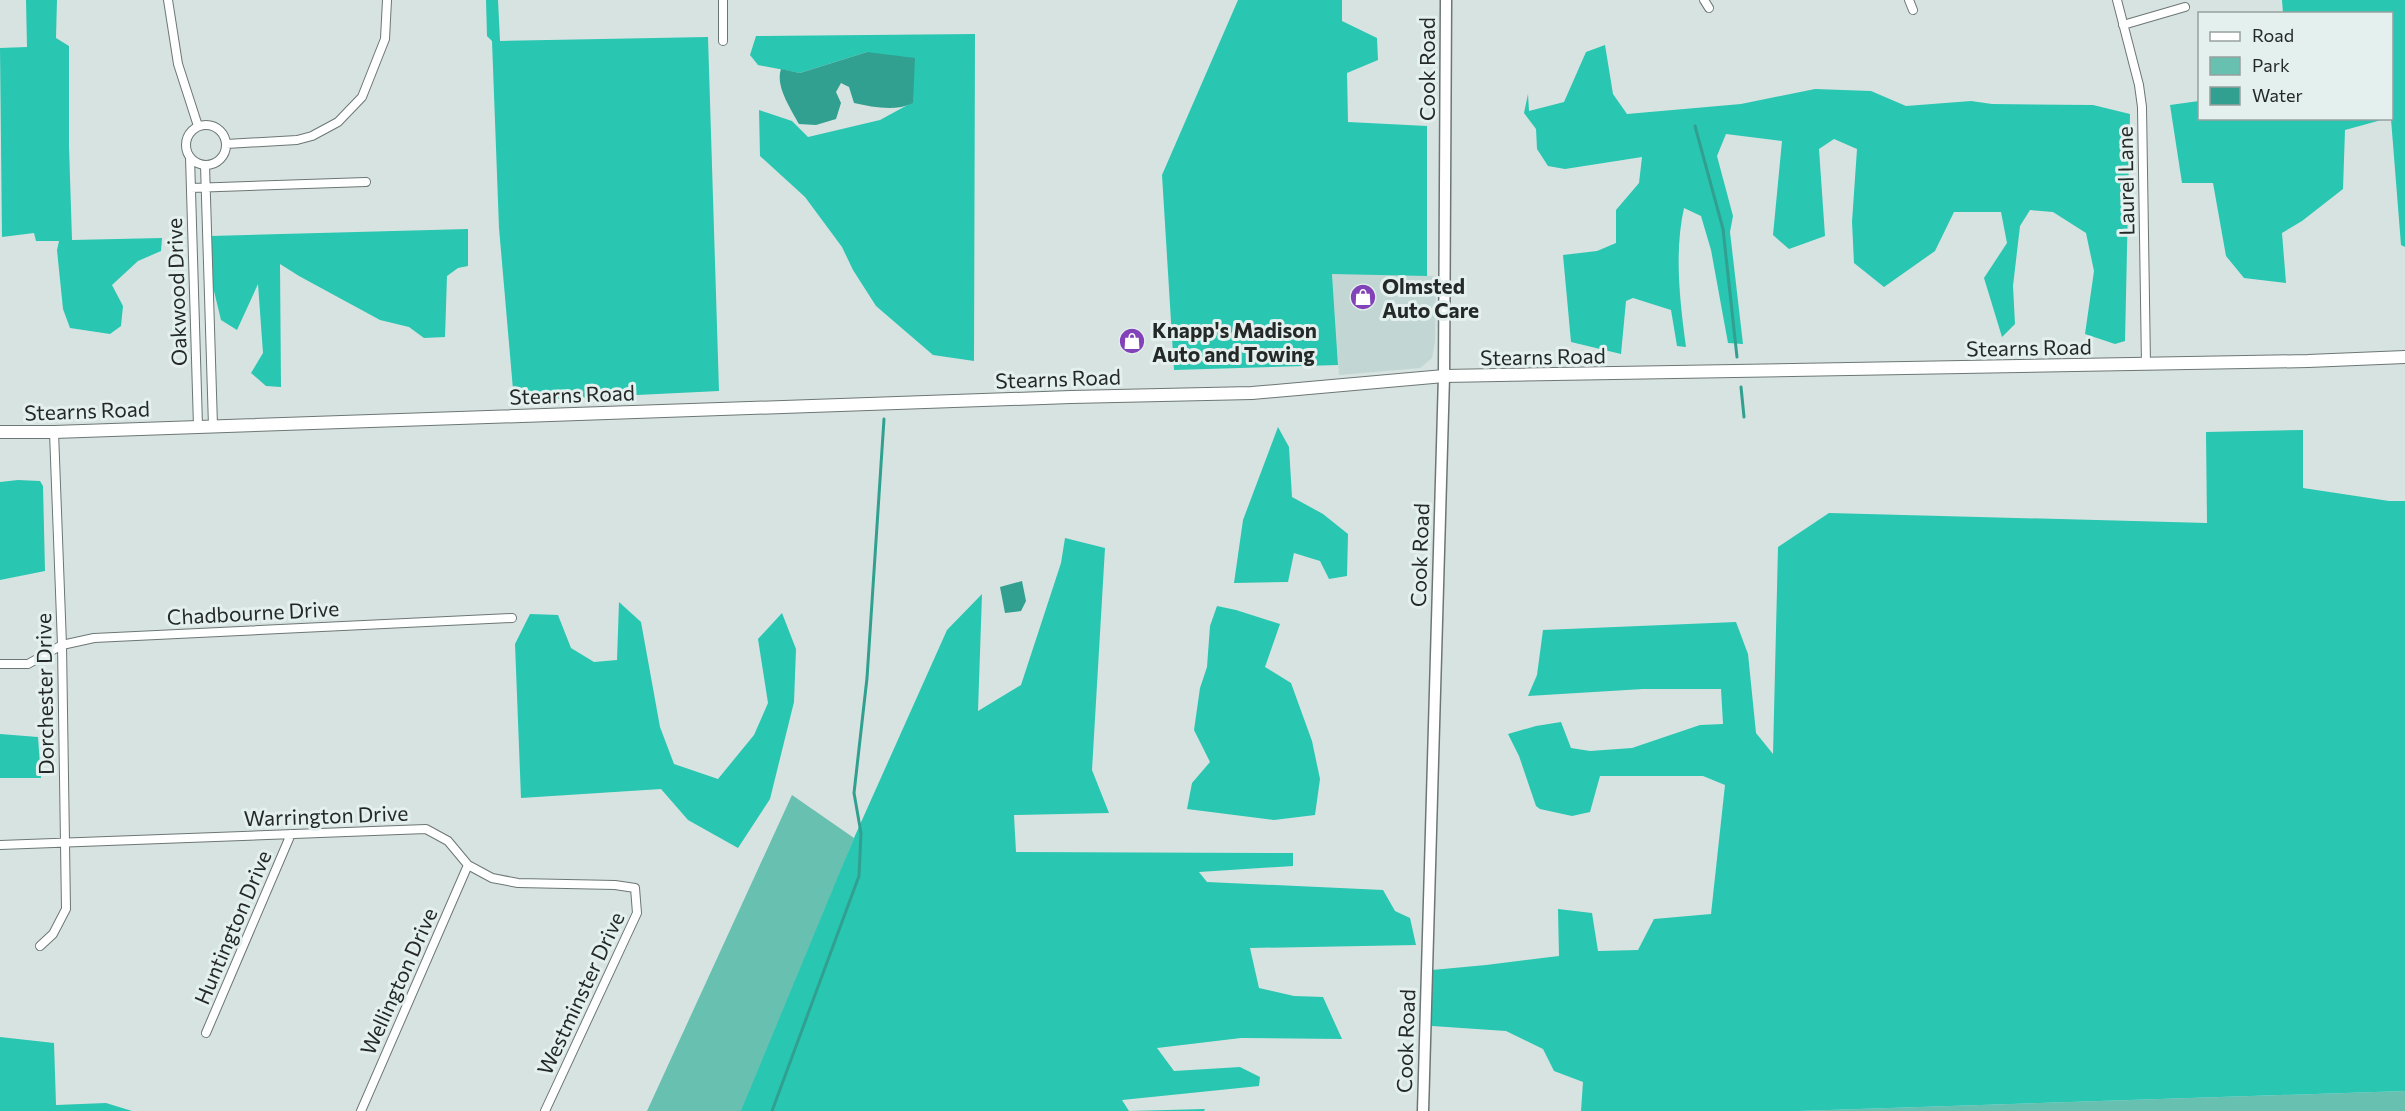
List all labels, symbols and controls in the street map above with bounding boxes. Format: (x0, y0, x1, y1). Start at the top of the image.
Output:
legend (2198, 12, 2393, 120)
street label: Cook Road (1414, 17, 1439, 121)
text: Road (2252, 24, 2294, 46)
text: Park (2252, 54, 2290, 76)
text: Water (2252, 84, 2303, 106)
street label: Laurel Lane (2112, 126, 2138, 236)
street label: Oakwood Drive (161, 218, 191, 366)
place label: Olmsted Auto Care (1382, 273, 1479, 322)
shop icon: Olmsted Auto Care (1348, 282, 1378, 312)
place label: Knapp's Madison Auto and Towing (1152, 317, 1317, 366)
shop icon: Knapp's Madison Auto and Towing (1117, 326, 1147, 356)
street label: Stearns Road (1966, 333, 2092, 361)
street label: Stearns Road (1480, 342, 1606, 370)
street label: Stearns Road (995, 363, 1121, 393)
street label: Stearns Road (509, 379, 635, 409)
street label: Stearns Road (24, 395, 150, 425)
street label: Cook Road (1405, 503, 1433, 607)
street label: Chadbourne Drive (166, 595, 340, 629)
street label: Dorchester Drive (30, 613, 58, 775)
street label: Warrington Drive (243, 800, 409, 830)
street label: Huntington Drive (188, 846, 276, 1008)
street label: Wellington Drive (354, 904, 442, 1058)
street label: Westminster Drive (531, 907, 629, 1079)
street label: Cook Road (1391, 989, 1419, 1093)

